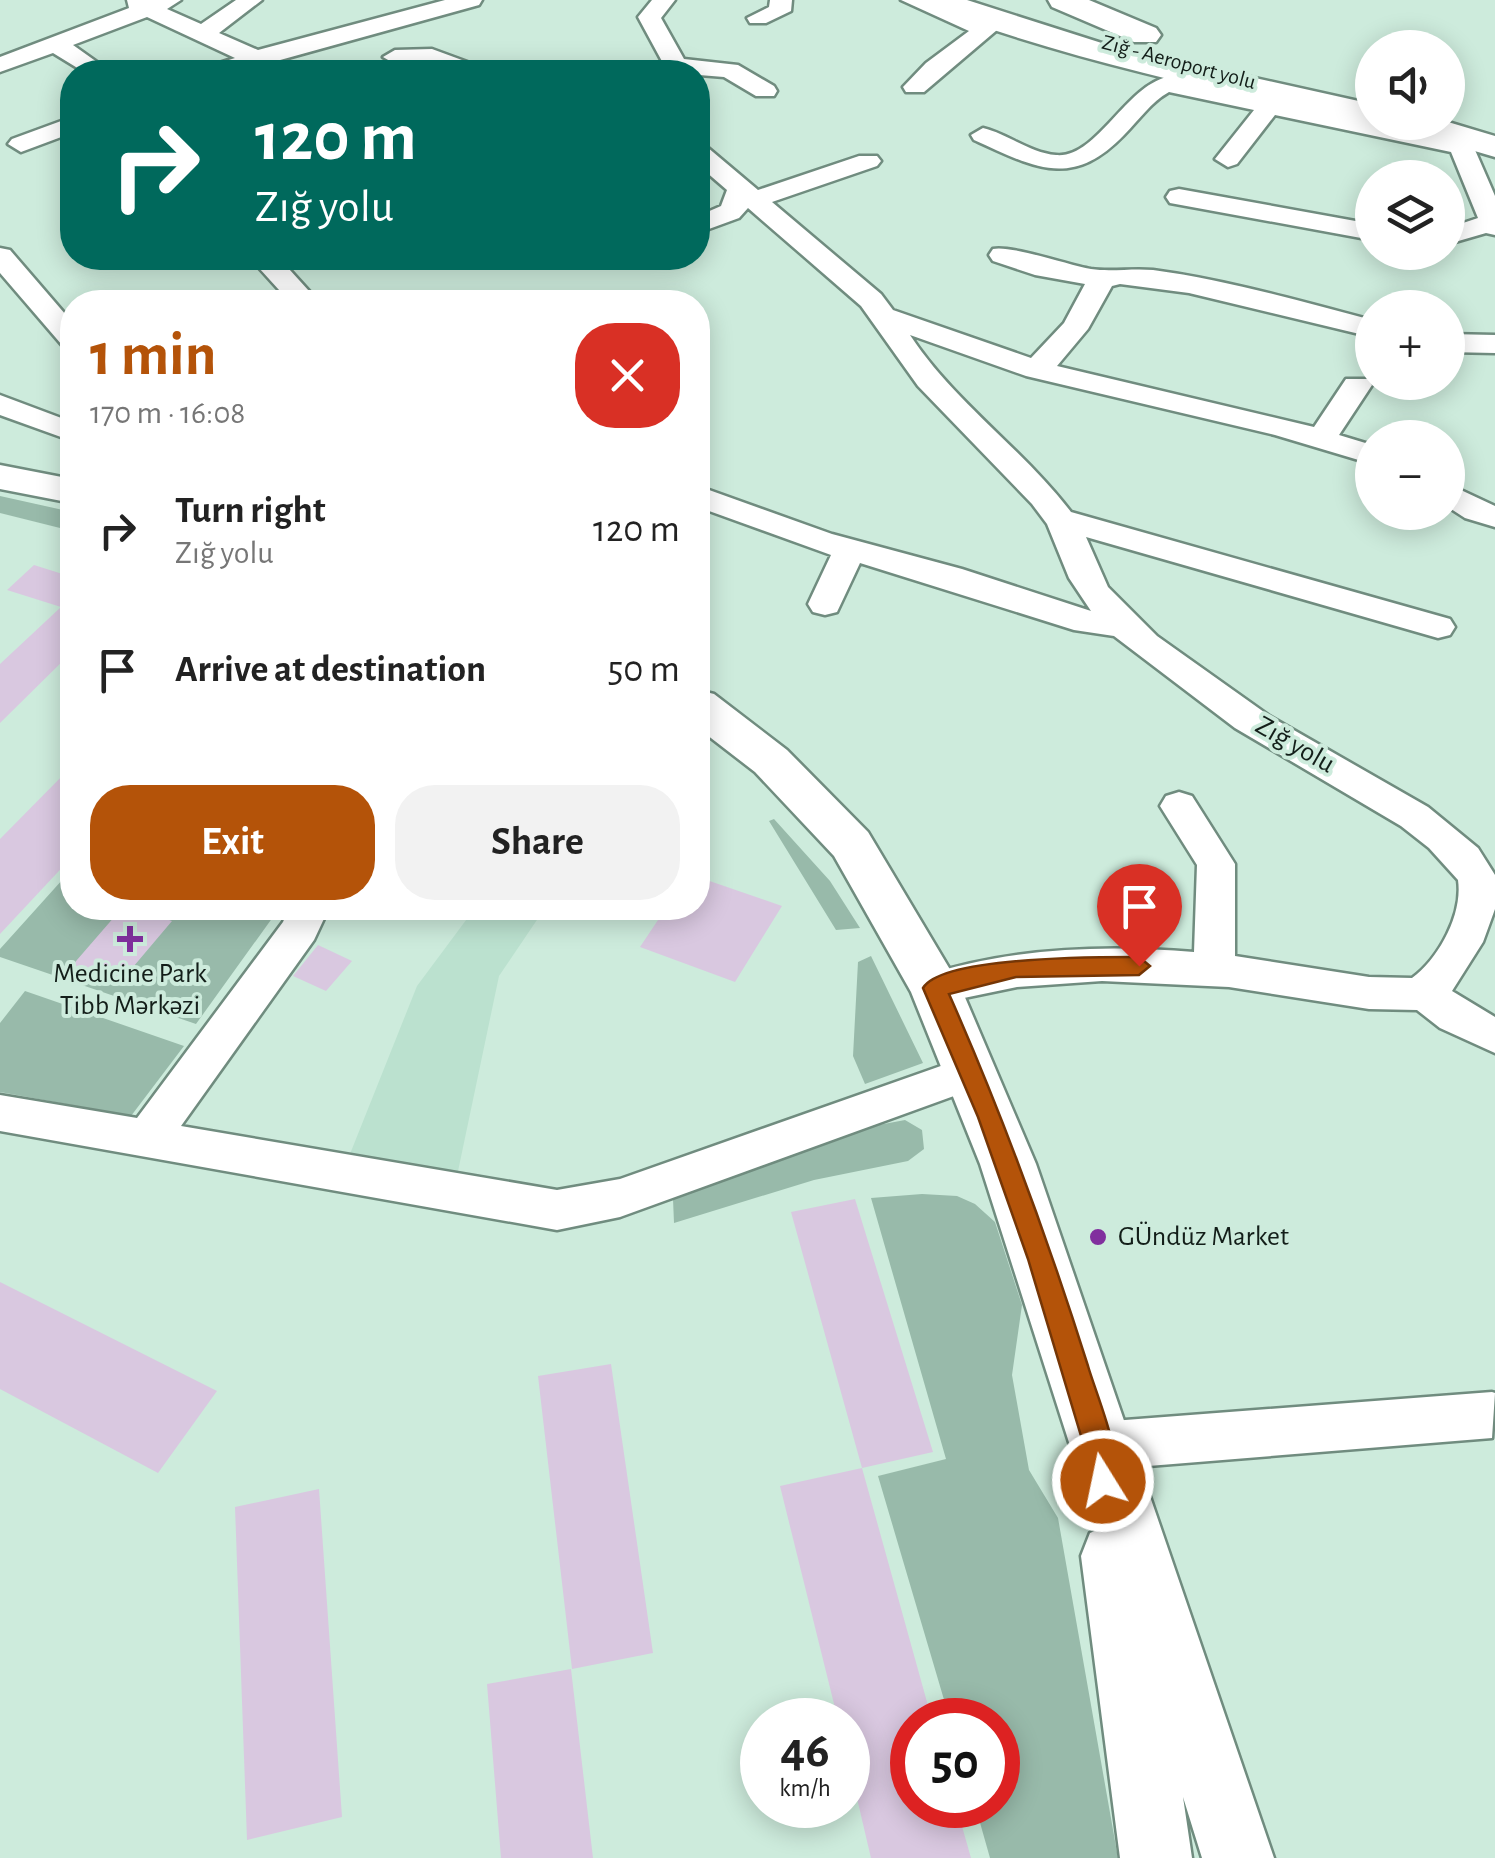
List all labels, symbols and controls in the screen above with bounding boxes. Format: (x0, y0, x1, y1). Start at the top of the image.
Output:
map controls (1355, 30, 1465, 530)
button: sound (1355, 30, 1465, 140)
street label: Zığ - Aeroport yolu (1100, 31, 1258, 93)
icon: right (90, 100, 220, 230)
text: 120 m (255, 103, 417, 173)
button: layers (1355, 160, 1465, 270)
text: Zığ yolu (255, 185, 394, 230)
button: + (1355, 290, 1465, 400)
button: close (575, 323, 680, 428)
text: 1 min (90, 326, 216, 386)
text: 170 m · 16:08 (90, 397, 245, 429)
button: − (1355, 420, 1465, 530)
text: Turn right (175, 492, 325, 530)
icon: right (90, 503, 145, 558)
text: 120 m (593, 511, 680, 549)
text: Zığ yolu (175, 537, 274, 569)
icon: arrive (90, 643, 145, 698)
text: Arrive at destination (175, 651, 486, 689)
text: 50 m (607, 651, 680, 689)
street label: Zığ yolu (1251, 711, 1339, 779)
button: Exit (90, 785, 375, 900)
button: Share (395, 785, 680, 900)
pin (1097, 864, 1182, 967)
icon: arrive (1112, 879, 1167, 934)
marker: Medicine Park Tibb Mərkəzi (117, 926, 143, 952)
place label: Medicine Park Tibb Mərkəzi (53, 960, 207, 1020)
place label: GÜndüz Market (1118, 1221, 1289, 1251)
marker: GÜndüz Market (1087, 1226, 1109, 1248)
position arrow (1051, 1429, 1155, 1533)
speed limit sign: 50 (890, 1698, 1020, 1828)
text: 46 (780, 1726, 830, 1776)
text: km/h (779, 1776, 831, 1801)

